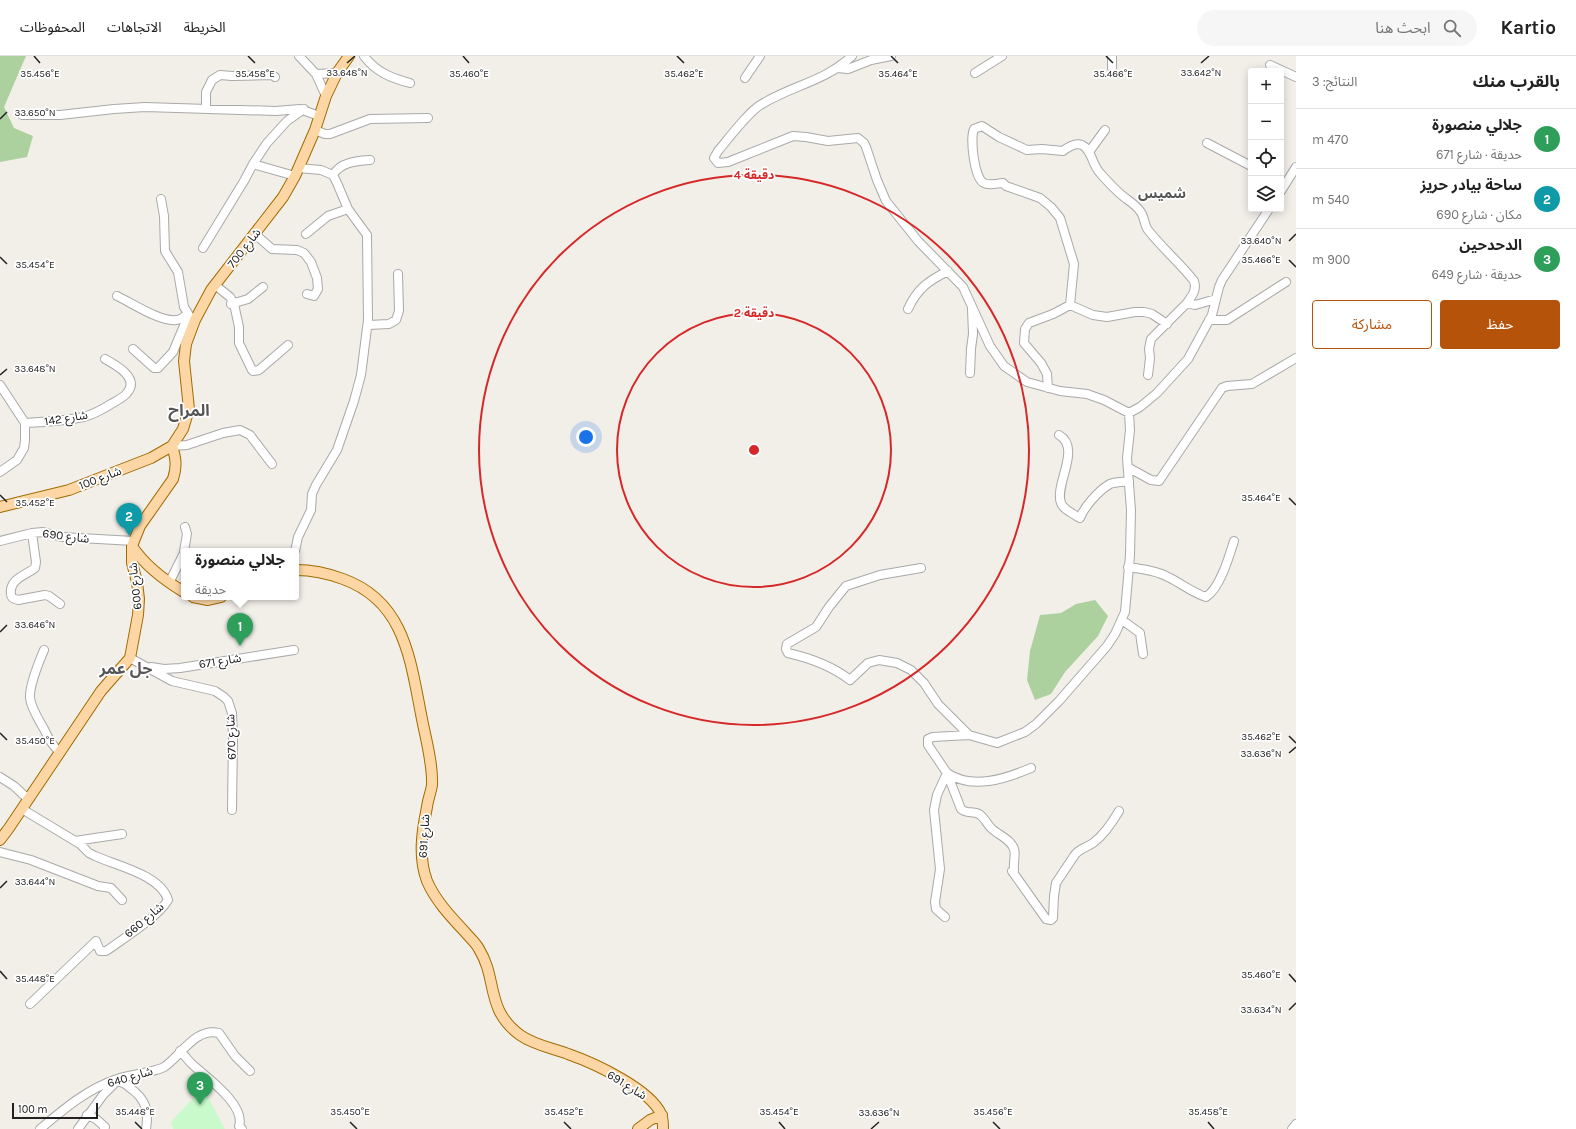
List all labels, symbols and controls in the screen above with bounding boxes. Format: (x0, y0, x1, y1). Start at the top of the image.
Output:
search box (1197, 10, 1477, 46)
icon: search (1441, 17, 1463, 39)
text: Kartio (1501, 17, 1556, 39)
text: المحفوظات (20, 19, 85, 36)
text: الاتجاهات (107, 19, 162, 36)
text: الخريطة (184, 19, 226, 36)
text: ابحث هنا (1375, 19, 1431, 37)
text: 33.648°N (326, 67, 368, 79)
text: 33.642°N (1181, 67, 1221, 79)
text: 35.456°E (20, 68, 60, 80)
text: 35.458°E (235, 68, 275, 80)
text: 35.460°E (449, 68, 489, 80)
text: 35.462°E (664, 68, 704, 80)
text: 35.464°E (878, 68, 918, 80)
text: 35.466°E (1093, 68, 1133, 80)
map controls (1248, 68, 1284, 212)
button: + (1248, 68, 1284, 104)
text: بالقرب منك (1473, 71, 1560, 91)
text: النتائج: 3 (1312, 74, 1357, 89)
button: − (1248, 104, 1284, 140)
text: 33.650°N (14, 107, 56, 119)
text: جلالي منصورة (1432, 116, 1522, 134)
text: 470 m (1312, 132, 1348, 147)
text: 1 (1545, 132, 1549, 147)
button: locate (1248, 140, 1284, 176)
text: حديقة · شارع 671 (1436, 147, 1522, 162)
text: 4 دقيقة (734, 168, 774, 182)
button: layers (1248, 176, 1284, 212)
text: ساحة بيادر حريز (1420, 176, 1522, 194)
district label: شميس (1138, 185, 1186, 202)
text: 540 m (1312, 192, 1350, 207)
text: 2 (1543, 192, 1551, 207)
text: مكان · شارع 690 (1436, 207, 1522, 222)
street label: شارع 700 (224, 226, 265, 272)
text: 33.640°N (1240, 235, 1282, 247)
text: الدحدحين (1459, 236, 1522, 254)
text: 900 m (1312, 252, 1350, 267)
text: 3 (1543, 252, 1551, 267)
text: 35.466°E (1241, 254, 1281, 266)
text: 35.454°E (15, 259, 55, 271)
text: حديقة · شارع 649 (1432, 267, 1522, 282)
button: مشاركة (1312, 300, 1432, 349)
button: حفظ (1440, 300, 1560, 349)
text: 2 دقيقة (734, 306, 774, 320)
text: 33.648°N (14, 363, 56, 375)
district label: المراح (168, 401, 210, 422)
street label: شارع 142 (43, 408, 89, 430)
your location (576, 427, 596, 447)
centre of rings (747, 443, 761, 457)
street label: شارع 100 (77, 463, 124, 494)
text: 35.464°E (1241, 492, 1281, 504)
text: 35.452°E (15, 497, 55, 509)
pin: 2 (116, 503, 142, 536)
street label: شارع 690 (41, 526, 90, 548)
popup (181, 548, 299, 600)
text: جلالي منصورة (195, 551, 285, 569)
street label: شارع 600 (126, 562, 146, 610)
text: حديقة (195, 582, 226, 597)
pin: 1 (227, 613, 253, 646)
text: 33.646°N (15, 619, 55, 631)
street label: شارع 671 (198, 651, 243, 673)
district label: جل عمر (99, 659, 152, 678)
street label: شارع 670 (223, 714, 241, 760)
text: 35.462°E (1241, 731, 1281, 743)
text: 35.450°E (15, 735, 55, 747)
text: 33.636°N (1240, 748, 1282, 760)
street label: شارع 691 (415, 814, 435, 859)
text: 33.644°N (15, 876, 55, 888)
street label: شارع 660 (121, 899, 168, 942)
text: 35.460°E (1241, 969, 1281, 981)
text: 35.448°E (15, 973, 55, 985)
text: 33.634°N (1240, 1004, 1282, 1016)
street label: شارع 640 (106, 1064, 155, 1092)
street label: شارع 691 (604, 1067, 649, 1104)
pin: 3 (187, 1072, 213, 1105)
scale bar (12, 1101, 98, 1120)
text: 100 m (18, 1103, 48, 1116)
text: 35.448°E (115, 1106, 155, 1118)
text: 35.450°E (330, 1106, 370, 1118)
text: 35.452°E (544, 1106, 584, 1118)
text: 35.454°E (759, 1106, 799, 1118)
text: 35.456°E (973, 1106, 1013, 1118)
text: 35.458°E (1188, 1106, 1228, 1118)
text: 33.636°N (858, 1107, 900, 1119)

